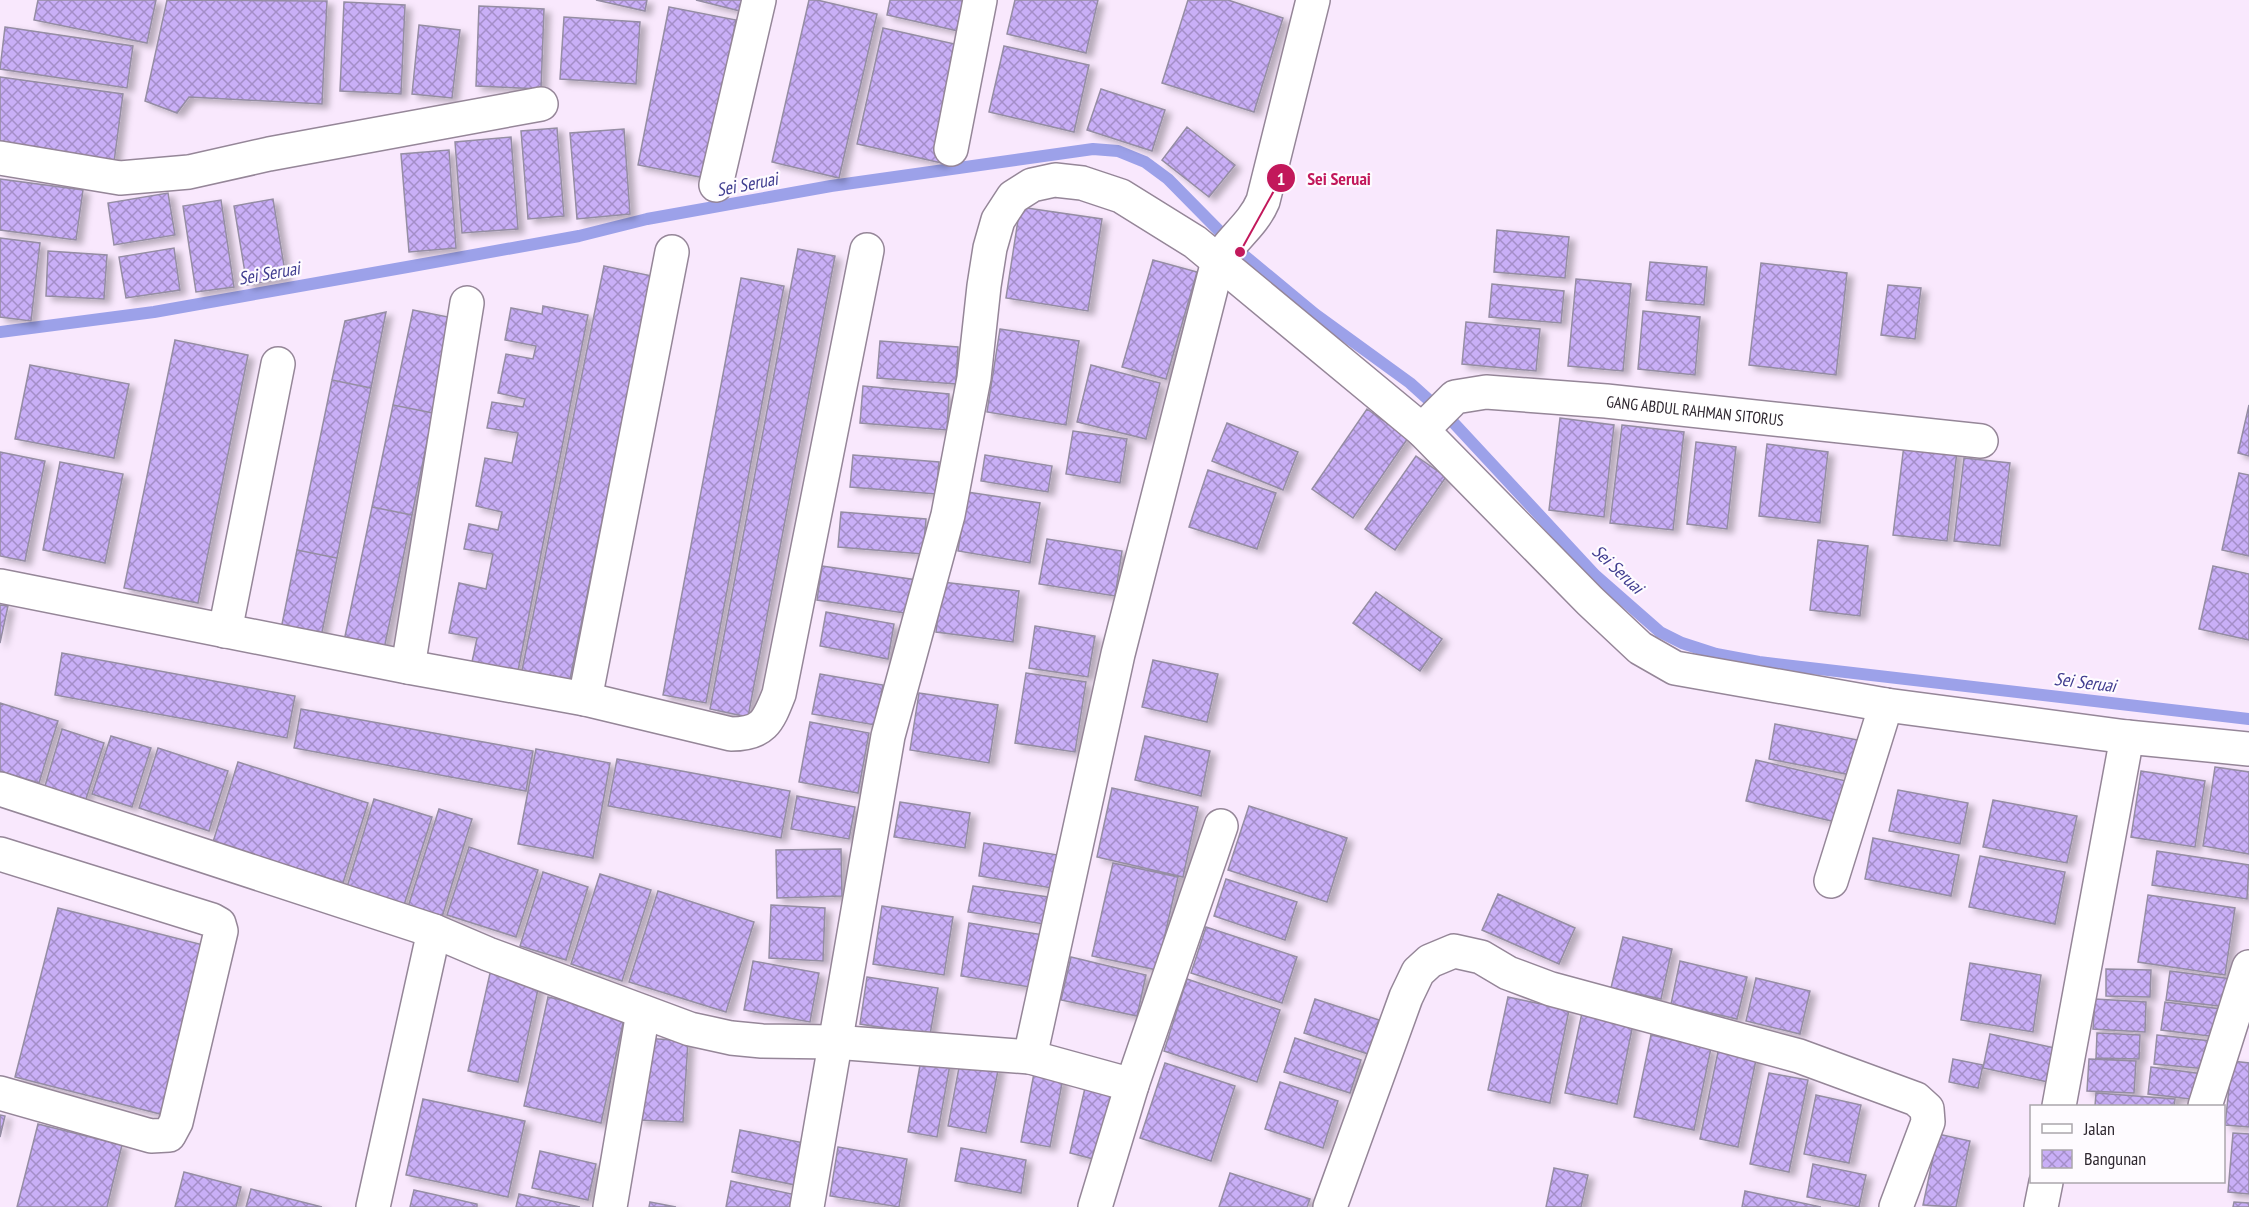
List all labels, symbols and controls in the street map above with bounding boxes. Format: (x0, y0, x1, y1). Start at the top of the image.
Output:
callout: Sei Seruai (1266, 160, 1383, 196)
water label: Sei Seruai (714, 166, 782, 201)
text: 1 (1277, 167, 1285, 190)
text: Sei Seruai (1307, 167, 1371, 190)
water label: Sei Seruai (237, 256, 304, 290)
street label: GANG ABDUL RAHMAN SITORUS (1605, 391, 1785, 430)
water label: Sei Seruai (1588, 539, 1650, 600)
water label: Sei Seruai (2053, 667, 2119, 697)
legend (2030, 1105, 2225, 1183)
text: Jalan (2083, 1117, 2115, 1140)
text: Bangunan (2084, 1147, 2146, 1170)

